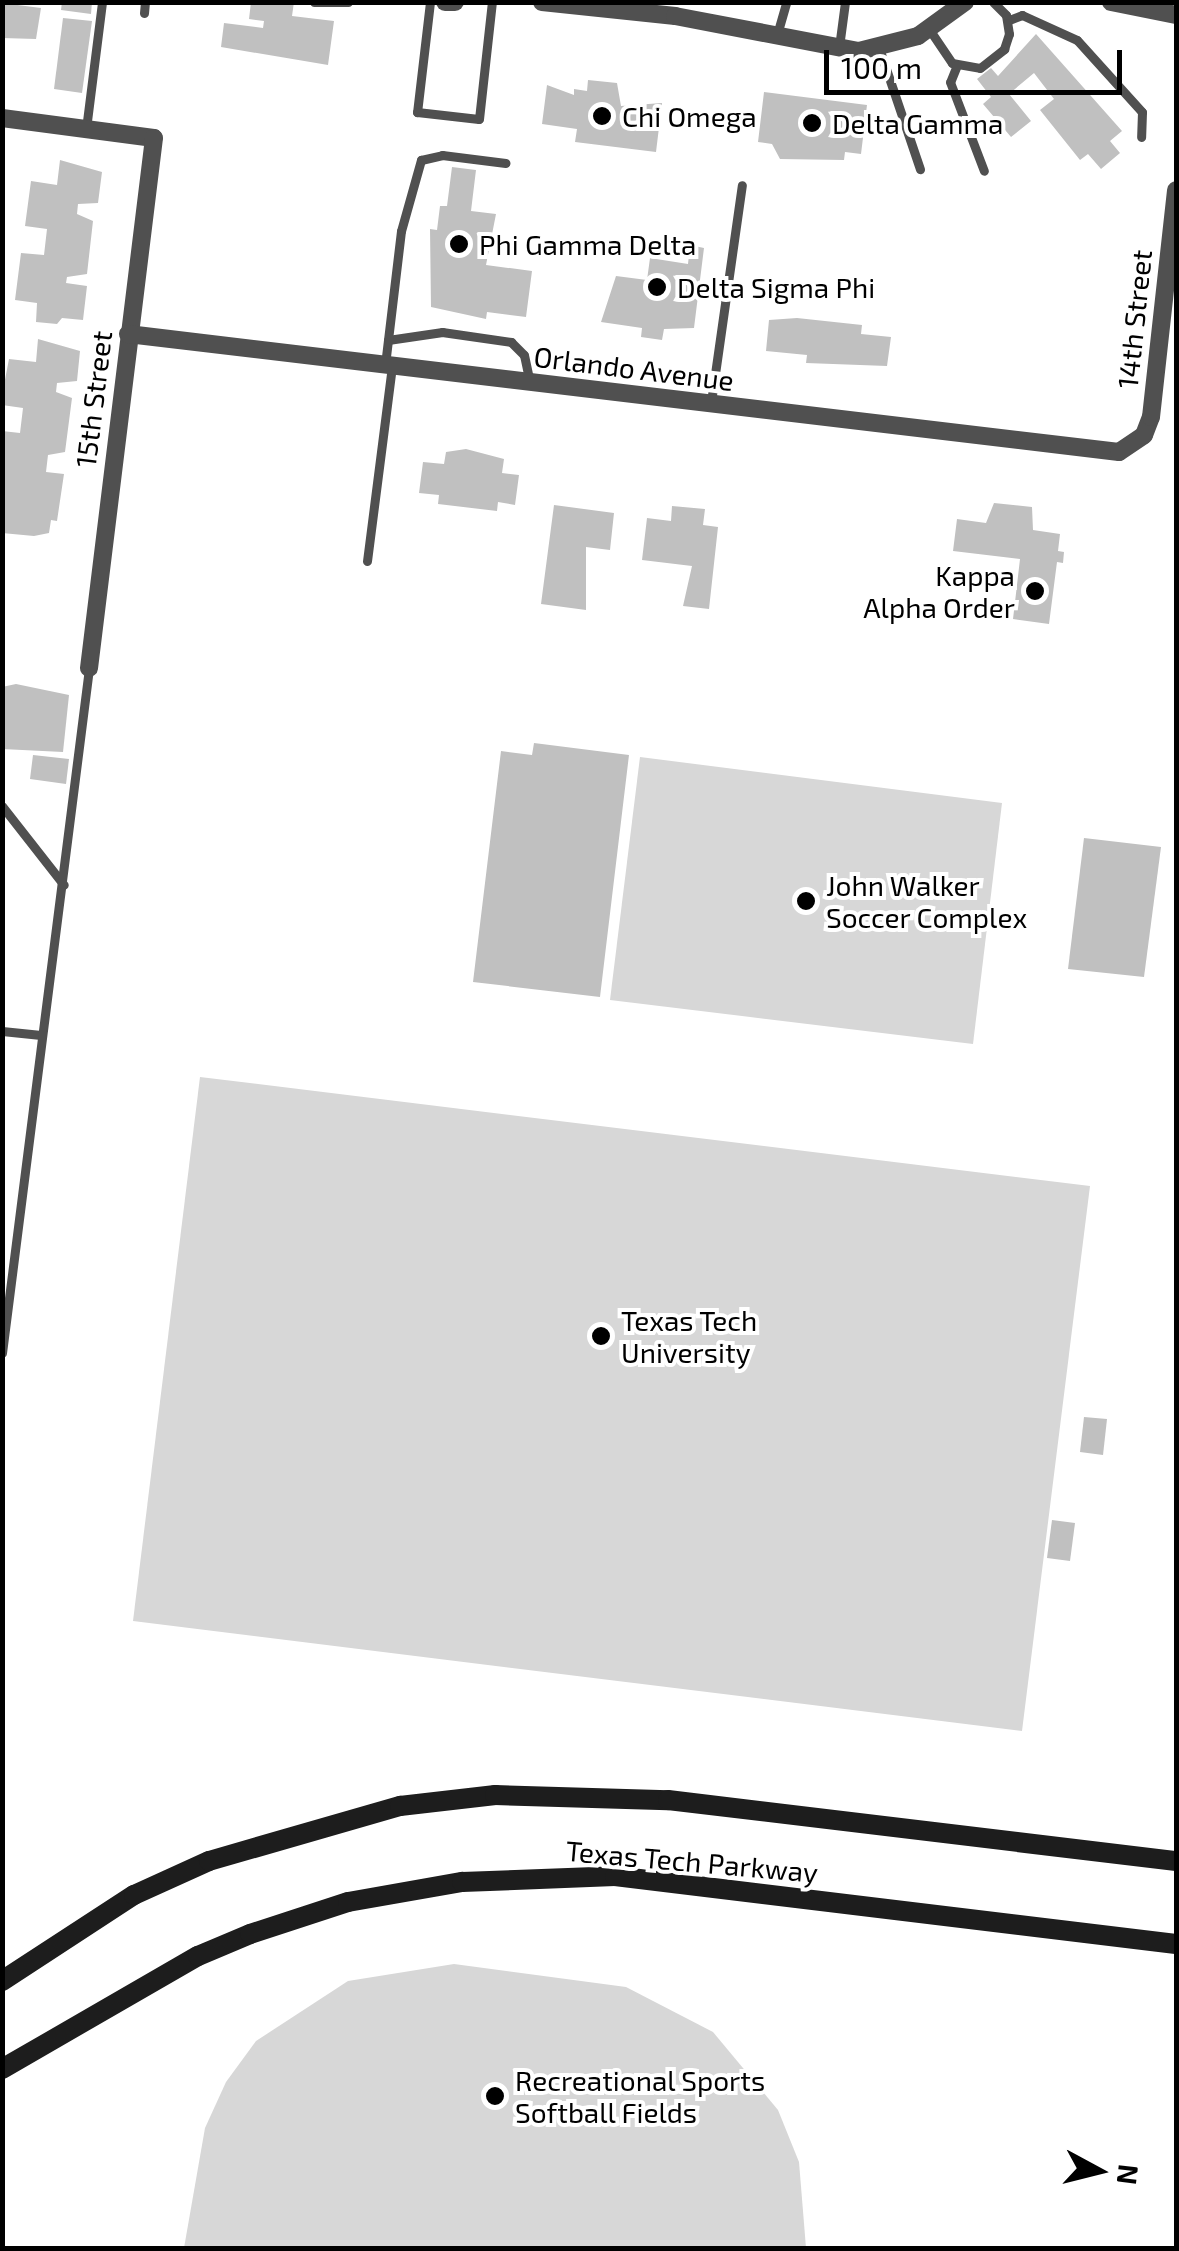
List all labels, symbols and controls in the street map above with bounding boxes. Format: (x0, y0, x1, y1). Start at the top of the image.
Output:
scale bar (829, 30, 1126, 92)
text: 100 m (841, 49, 922, 85)
place label: Chi Omega (622, 99, 757, 133)
marker: Chi Omega (591, 105, 613, 127)
place label: Delta Gamma (832, 106, 1003, 140)
marker: Delta Gamma (801, 112, 823, 134)
place label: Phi Gamma Delta (479, 227, 696, 261)
marker: Phi Gamma Delta (448, 233, 470, 255)
street label: 14th Street (1110, 248, 1158, 390)
place label: Delta Sigma Phi (677, 270, 875, 304)
marker: Delta Sigma Phi (646, 276, 668, 298)
street label: 15th Street (68, 329, 118, 469)
street label: Orlando Avenue (532, 339, 736, 397)
place label: Kappa Alpha Order (863, 558, 1015, 624)
marker: Kappa Alpha Order (1024, 580, 1046, 602)
place label: John Walker Soccer Complex (826, 868, 1028, 934)
marker: John Walker Soccer Complex (795, 890, 817, 912)
place label: Texas Tech University (621, 1303, 758, 1369)
marker: Texas Tech University (590, 1325, 612, 1347)
street label: Texas Tech Parkway (564, 1833, 820, 1889)
place label: Recreational Sports Softball Fields (515, 2063, 766, 2129)
marker: Recreational Sports Softball Fields (484, 2085, 506, 2107)
north arrow (1049, 2121, 1149, 2221)
text: N (1111, 2163, 1147, 2187)

